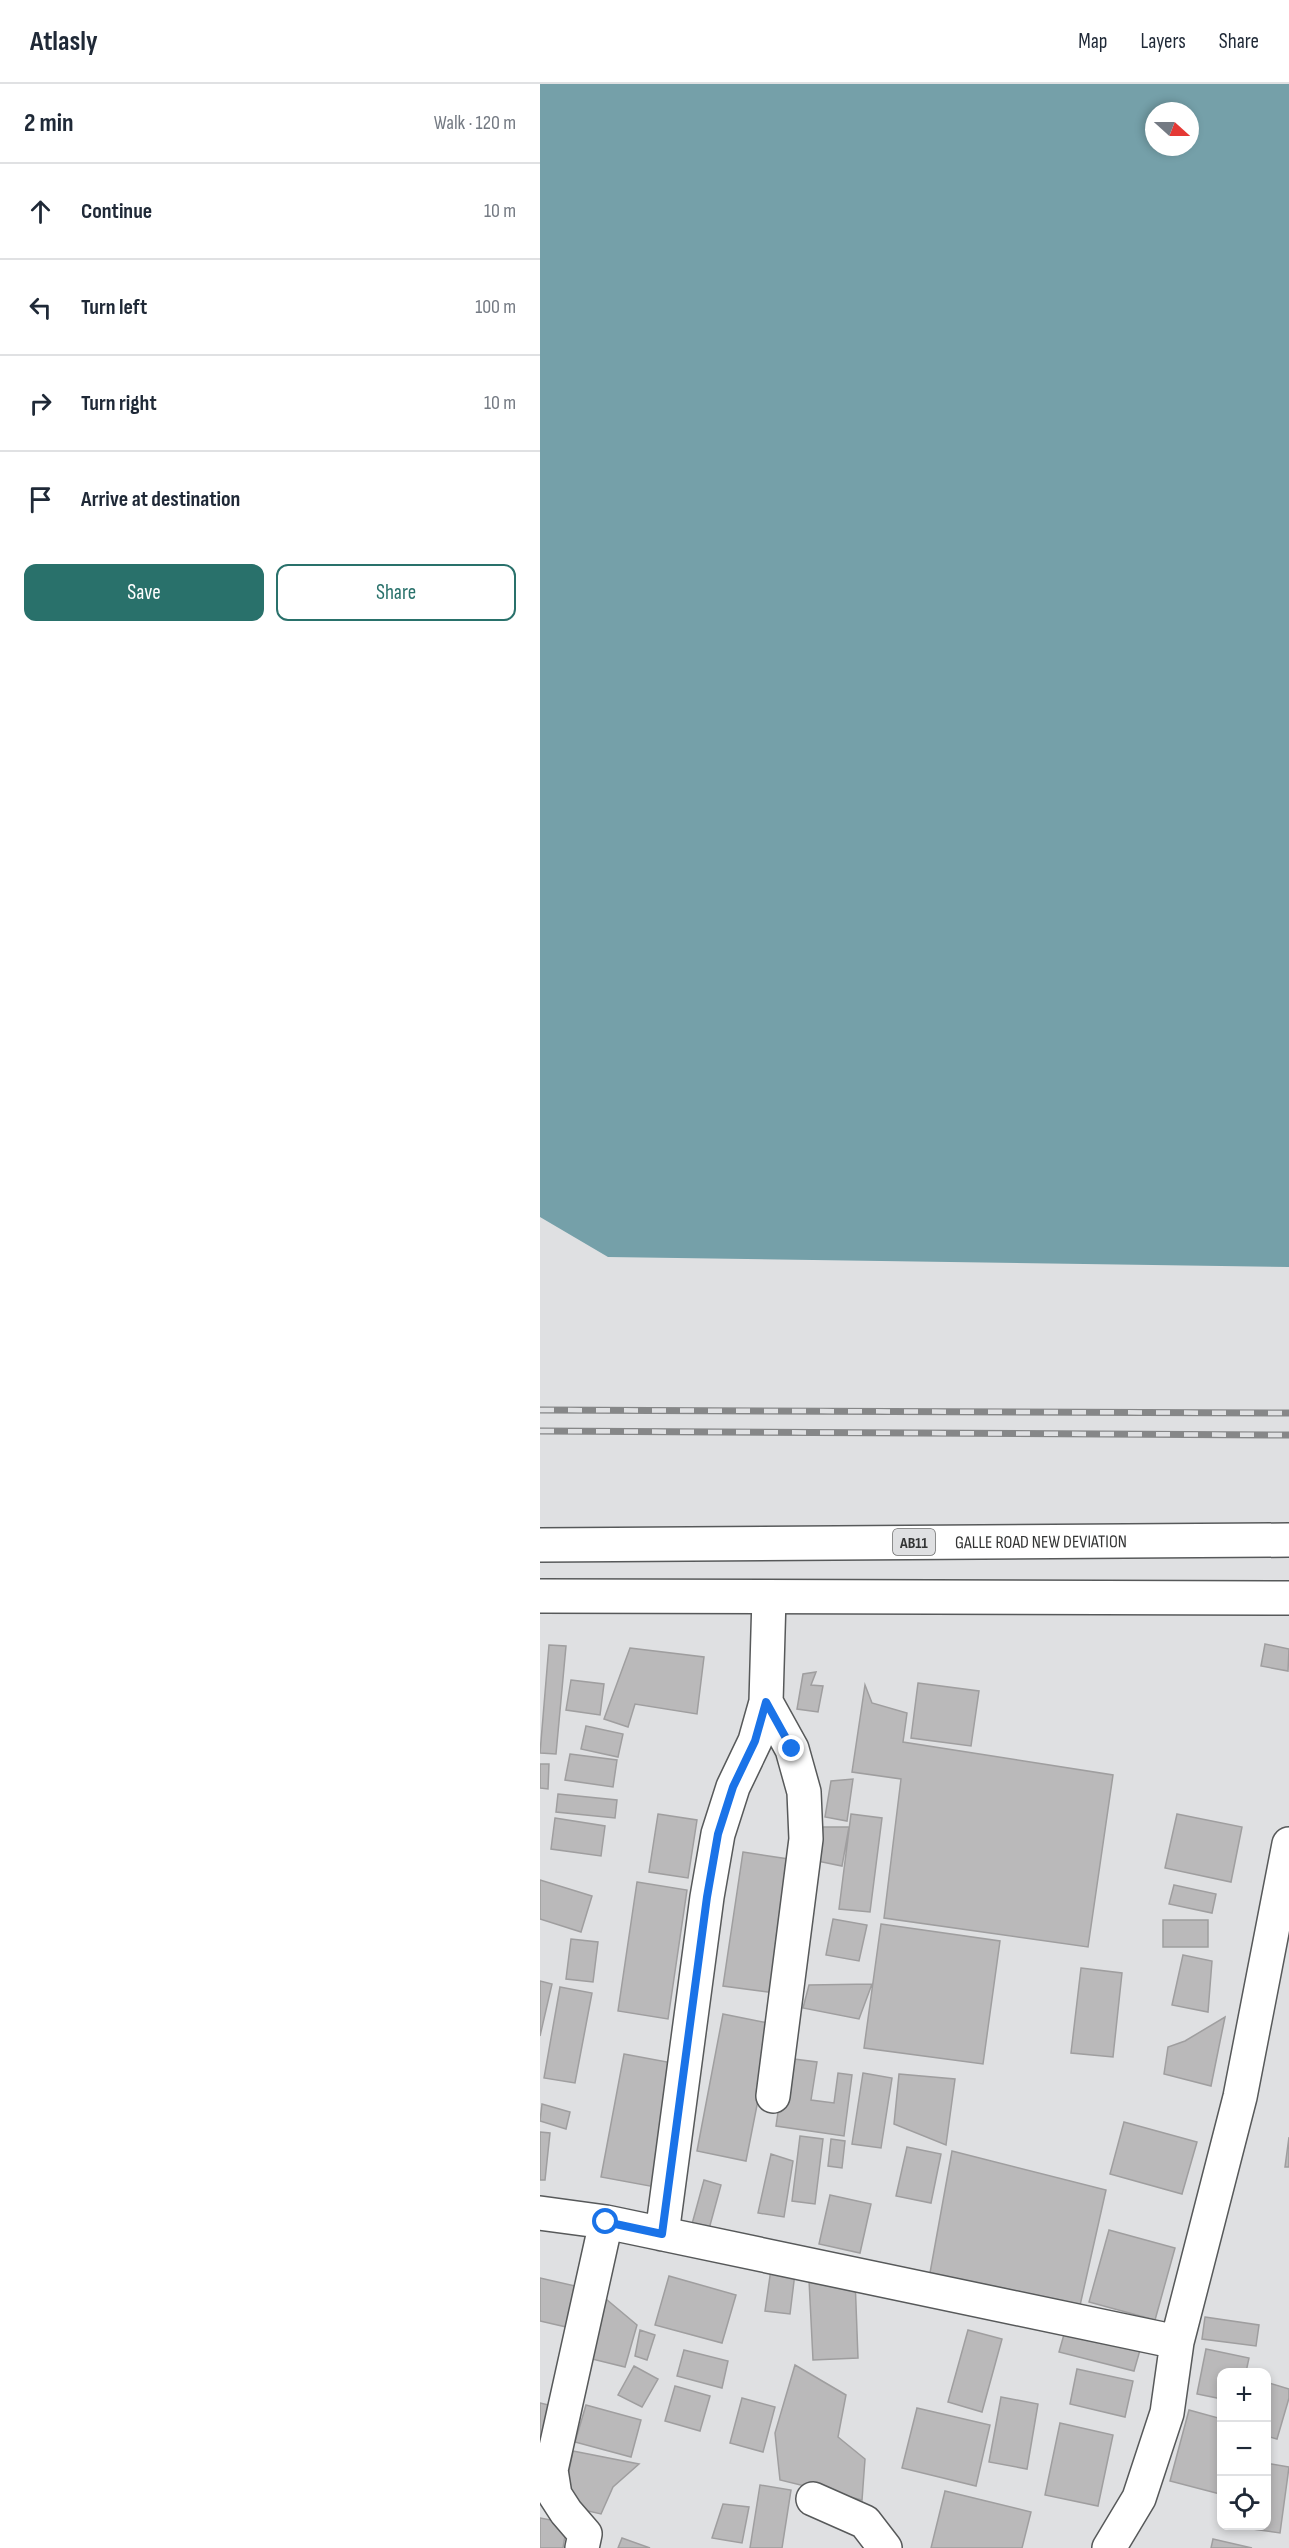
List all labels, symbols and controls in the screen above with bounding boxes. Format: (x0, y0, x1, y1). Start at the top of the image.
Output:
text: Atlasly (30, 25, 98, 58)
text: Map (1078, 29, 1107, 54)
text: Layers (1140, 29, 1186, 54)
text: Share (1219, 29, 1259, 54)
north arrow (1145, 102, 1199, 156)
text: 2 min (24, 108, 74, 139)
text: Walk · 120 m (434, 111, 516, 135)
icon: ahead (24, 195, 57, 228)
text: Continue (81, 198, 152, 225)
text: 10 m (484, 199, 516, 223)
icon: left (24, 291, 57, 324)
text: Turn left (81, 294, 147, 321)
text: 100 m (475, 295, 516, 319)
icon: right (24, 387, 57, 420)
text: Turn right (81, 390, 157, 417)
text: 10 m (484, 391, 516, 415)
icon: arrive (24, 483, 57, 516)
text: Arrive at destination (81, 486, 240, 513)
button: Save (24, 564, 264, 621)
button: Share (276, 564, 516, 621)
road number: AB11 (893, 1529, 935, 1555)
street label: GALLE ROAD NEW DEVIATION (955, 1531, 1127, 1553)
route end (778, 1735, 804, 1761)
route start (592, 2208, 618, 2234)
map controls (1217, 2368, 1271, 2530)
button: + (1217, 2368, 1271, 2422)
button: − (1217, 2422, 1271, 2476)
button: locate (1217, 2476, 1271, 2530)

